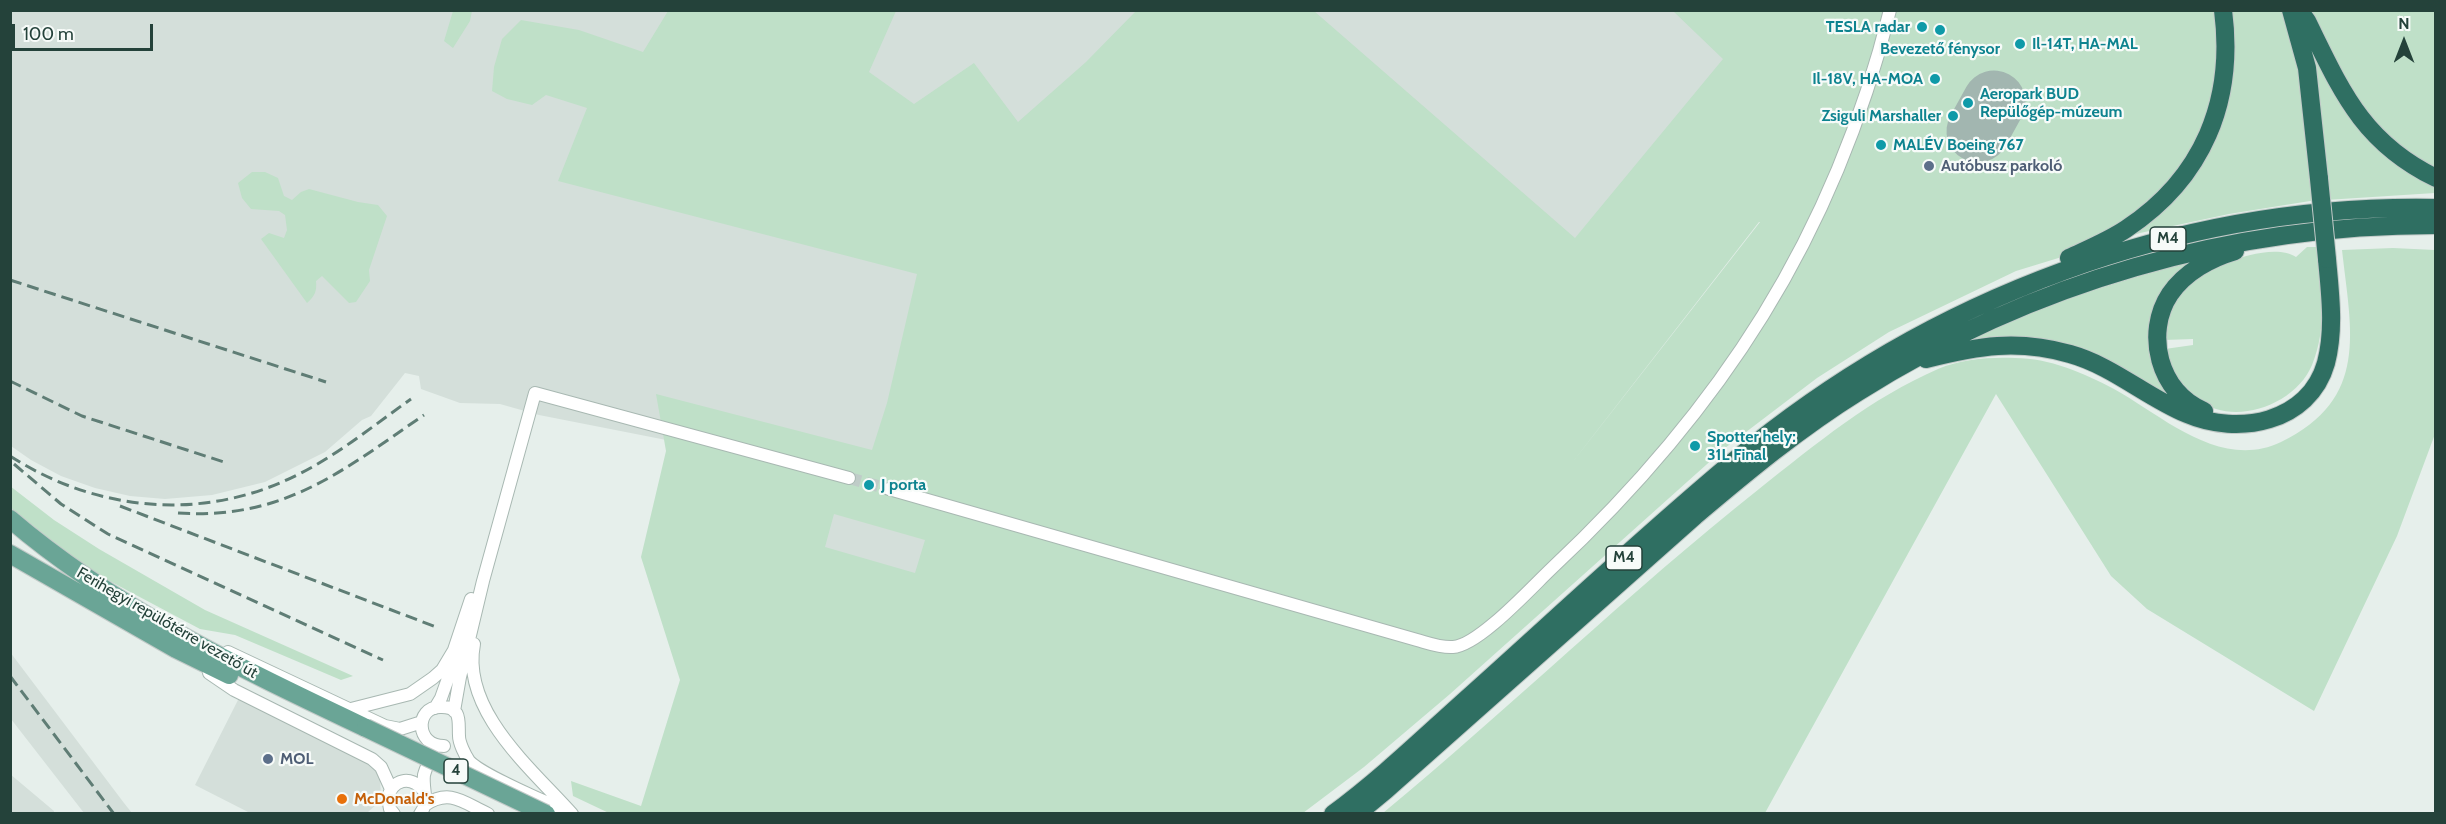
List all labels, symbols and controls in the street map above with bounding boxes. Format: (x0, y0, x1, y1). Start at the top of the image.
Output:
scale bar (15, 12, 156, 50)
north arrow (2374, 12, 2434, 72)
text: N (2398, 14, 2410, 33)
place label: TESLA radar (1826, 17, 1910, 37)
marker: TESLA radar (1915, 20, 1929, 34)
text: 100 m (23, 23, 74, 45)
marker: Bevezető fénysor (1933, 23, 1947, 37)
place label: Il-14T, HA-MAL (2032, 34, 2138, 54)
marker: Il-14T, HA-MAL (2013, 37, 2027, 51)
place label: Bevezető fénysor (1880, 39, 2000, 59)
place label: Il-18V, HA-MOA (1812, 69, 1923, 89)
marker: Il-18V, HA-MOA (1928, 72, 1942, 86)
place label: Aeropark BUD Repülőgép-múzeum (1980, 84, 2122, 122)
marker: Aeropark BUD Repülőgép-múzeum (1961, 96, 1975, 110)
place label: Zsiguli Marshaller (1821, 106, 1941, 126)
marker: Zsiguli Marshaller (1946, 109, 1960, 123)
place label: MALÉV Boeing 767 (1893, 135, 2024, 155)
marker: MALÉV Boeing 767 (1874, 138, 1888, 152)
place label: Autóbusz parkoló (1941, 156, 2062, 176)
marker: Autóbusz parkoló (1922, 159, 1936, 173)
road number: M4 (2150, 227, 2186, 251)
place label: Spotter hely: 31L Final (1707, 427, 1796, 465)
marker: Spotter hely: 31L Final (1688, 439, 1702, 453)
place label: J porta (881, 475, 926, 495)
marker: J porta (862, 478, 876, 492)
road number: M4 (1606, 546, 1642, 570)
street label: Ferihegyi repülőtérre vezető út (73, 563, 261, 683)
place label: MOL (280, 749, 313, 769)
marker: MOL (261, 752, 275, 766)
road number: 4 (444, 759, 468, 783)
place label: McDonald's (354, 789, 434, 809)
marker: McDonald's (335, 792, 349, 806)

